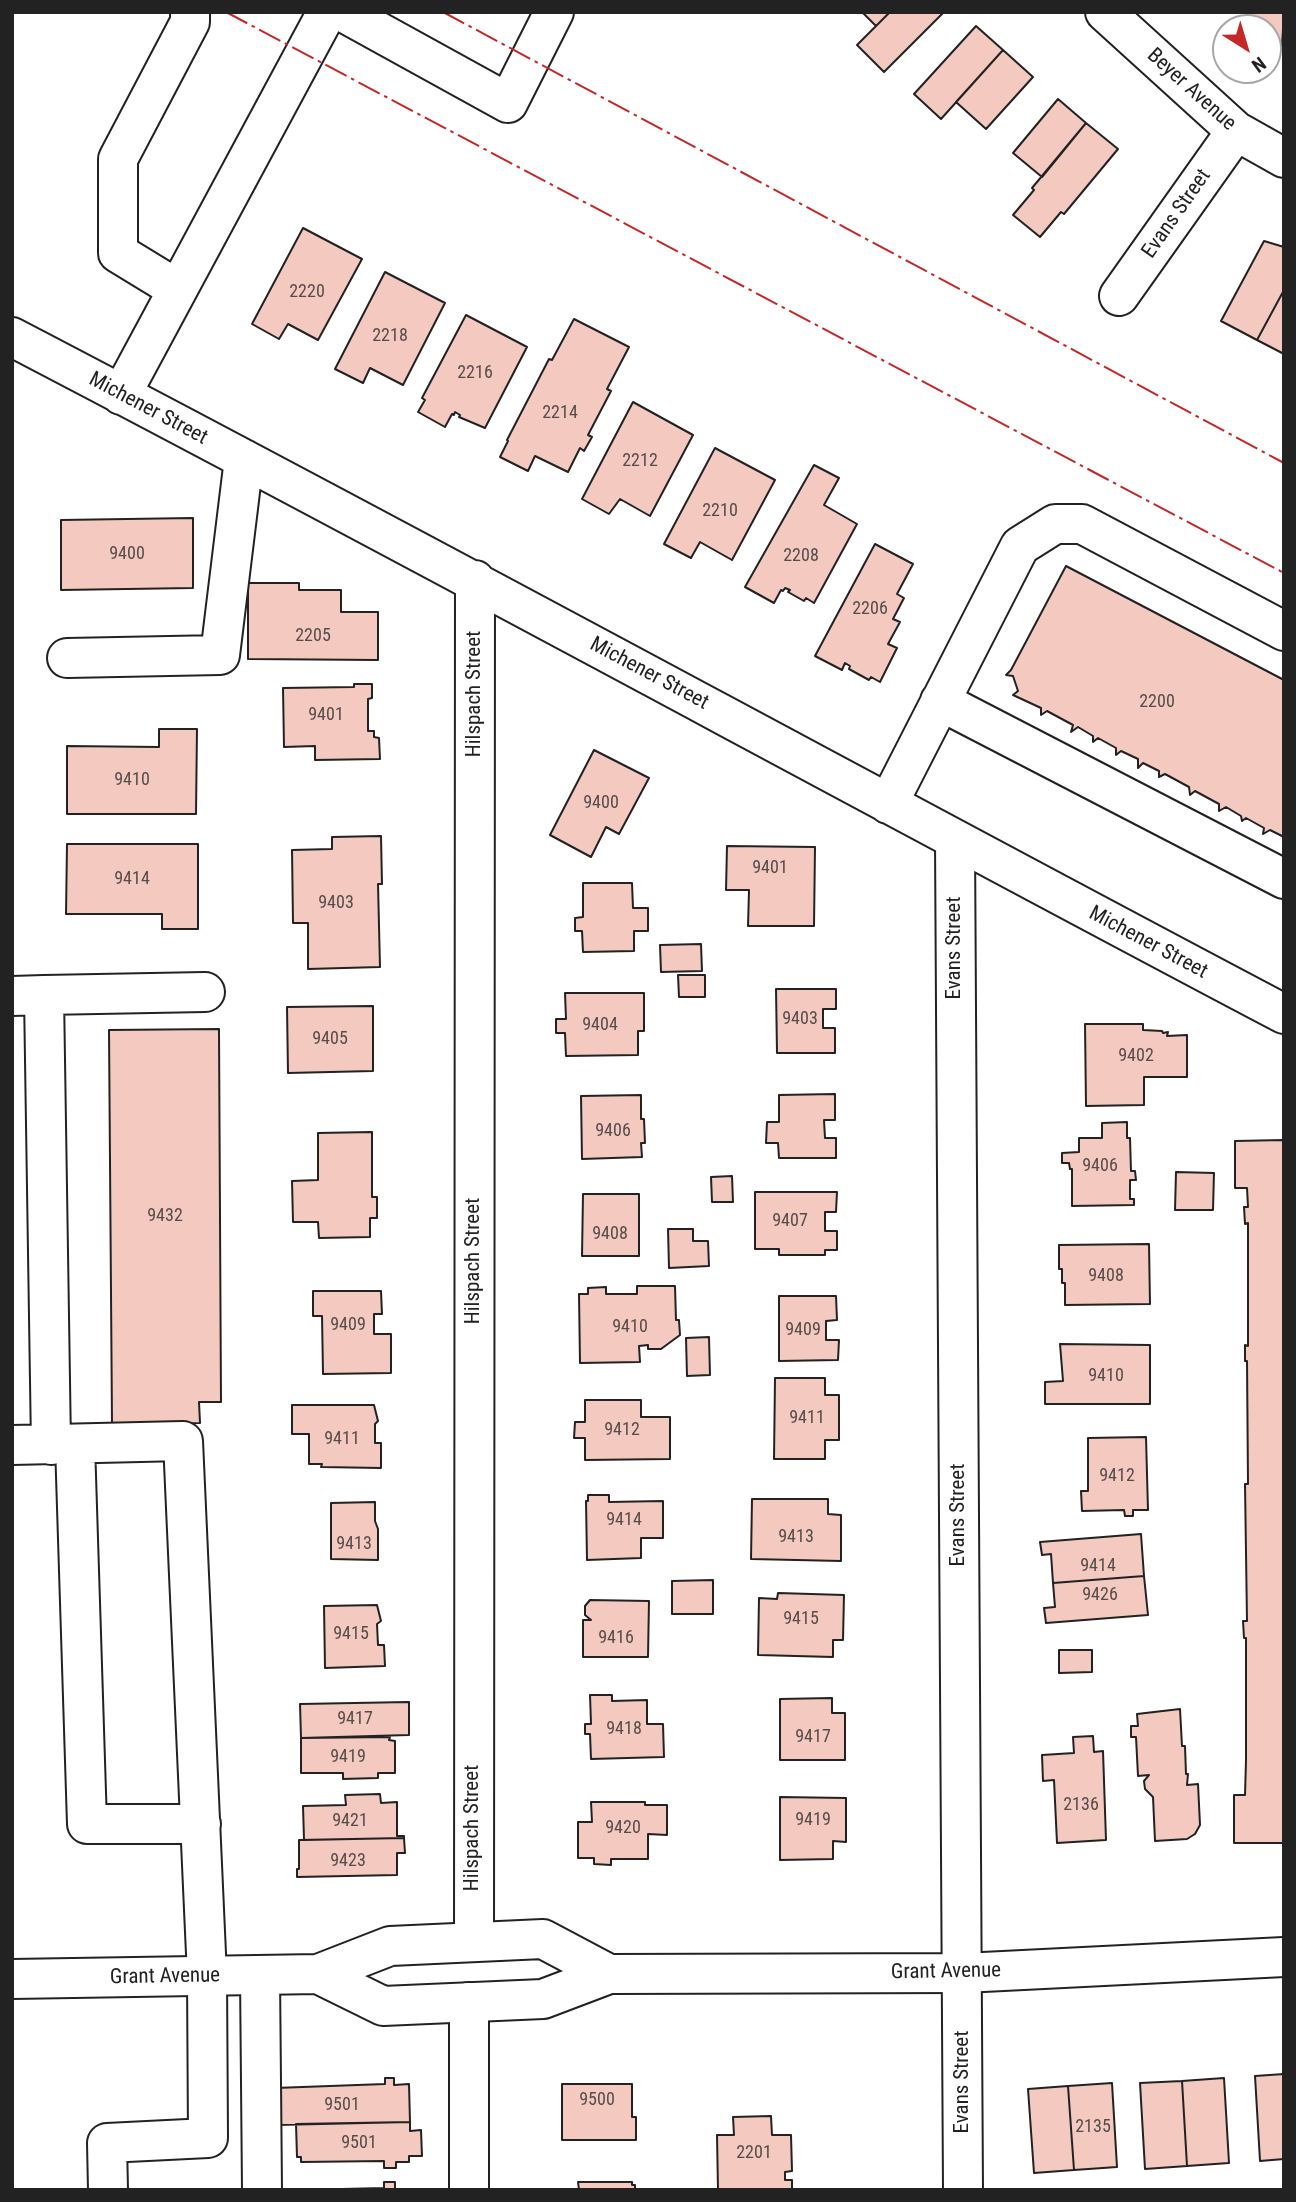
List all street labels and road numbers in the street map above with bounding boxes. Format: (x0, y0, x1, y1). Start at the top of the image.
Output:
street label: Beyer Avenue (1141, 43, 1241, 137)
street label: Evans Street (1137, 165, 1217, 263)
street label: Michener Street (84, 367, 212, 451)
street label: Hilspach Street (462, 631, 488, 757)
street label: Michener Street (585, 632, 713, 716)
street label: Evans Street (942, 897, 968, 999)
street label: Michener Street (1084, 901, 1212, 985)
street label: Hilspach Street (461, 1198, 487, 1324)
street label: Evans Street (946, 1464, 972, 1566)
street label: Hilspach Street (460, 1765, 486, 1891)
street label: Grant Avenue (891, 1958, 1001, 1986)
street label: Grant Avenue (110, 1963, 220, 1991)
street label: Evans Street (950, 2031, 976, 2133)

